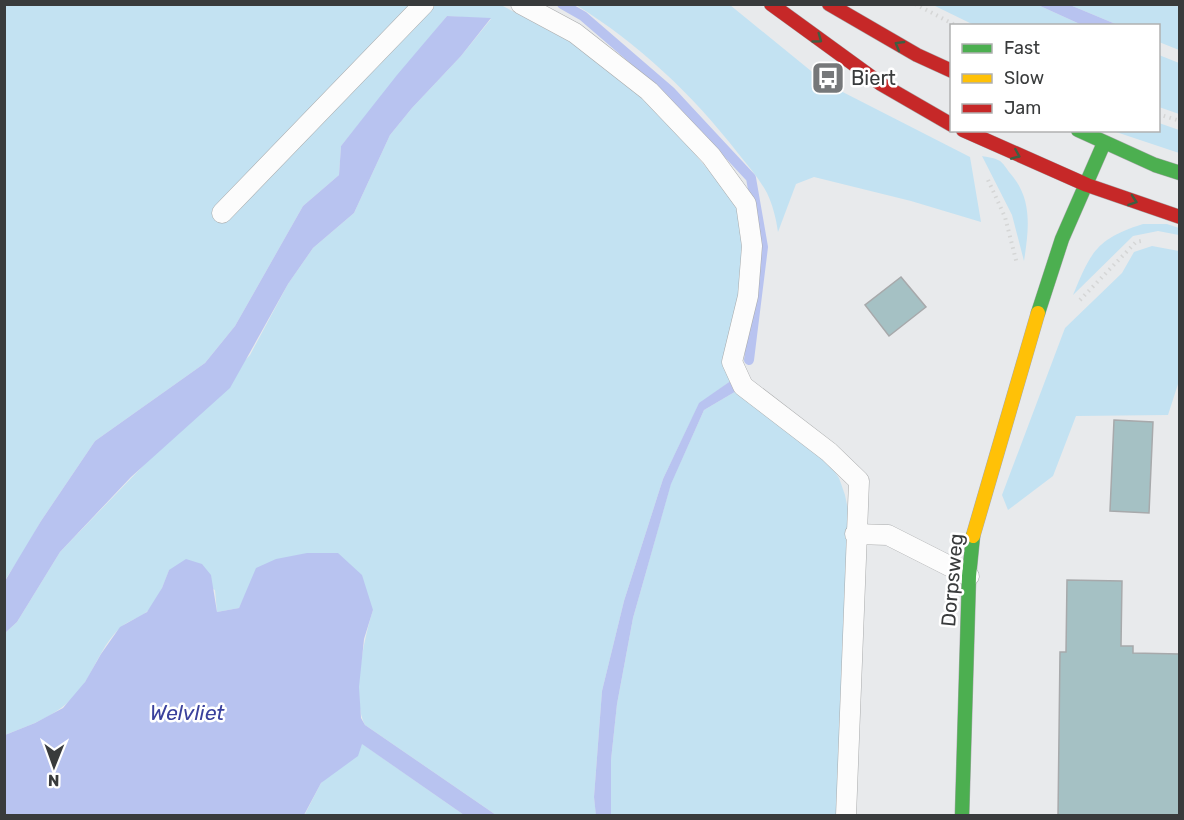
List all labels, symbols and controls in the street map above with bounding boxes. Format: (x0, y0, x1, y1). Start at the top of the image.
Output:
legend (950, 24, 1160, 132)
one-way arrow (812, 32, 823, 43)
text: Fast (1004, 37, 1040, 59)
one-way arrow (895, 41, 905, 53)
bus stop icon: Biert (810, 60, 846, 96)
place label: Biert (851, 66, 896, 90)
text: Slow (1004, 67, 1044, 89)
text: Jam (1004, 97, 1041, 119)
one-way arrow (1010, 148, 1021, 160)
one-way arrow (1127, 193, 1138, 206)
street label: Dorpsweg (936, 532, 968, 628)
water label: Welvliet (150, 700, 225, 725)
north arrow (24, 736, 84, 796)
text: N (48, 771, 60, 790)

